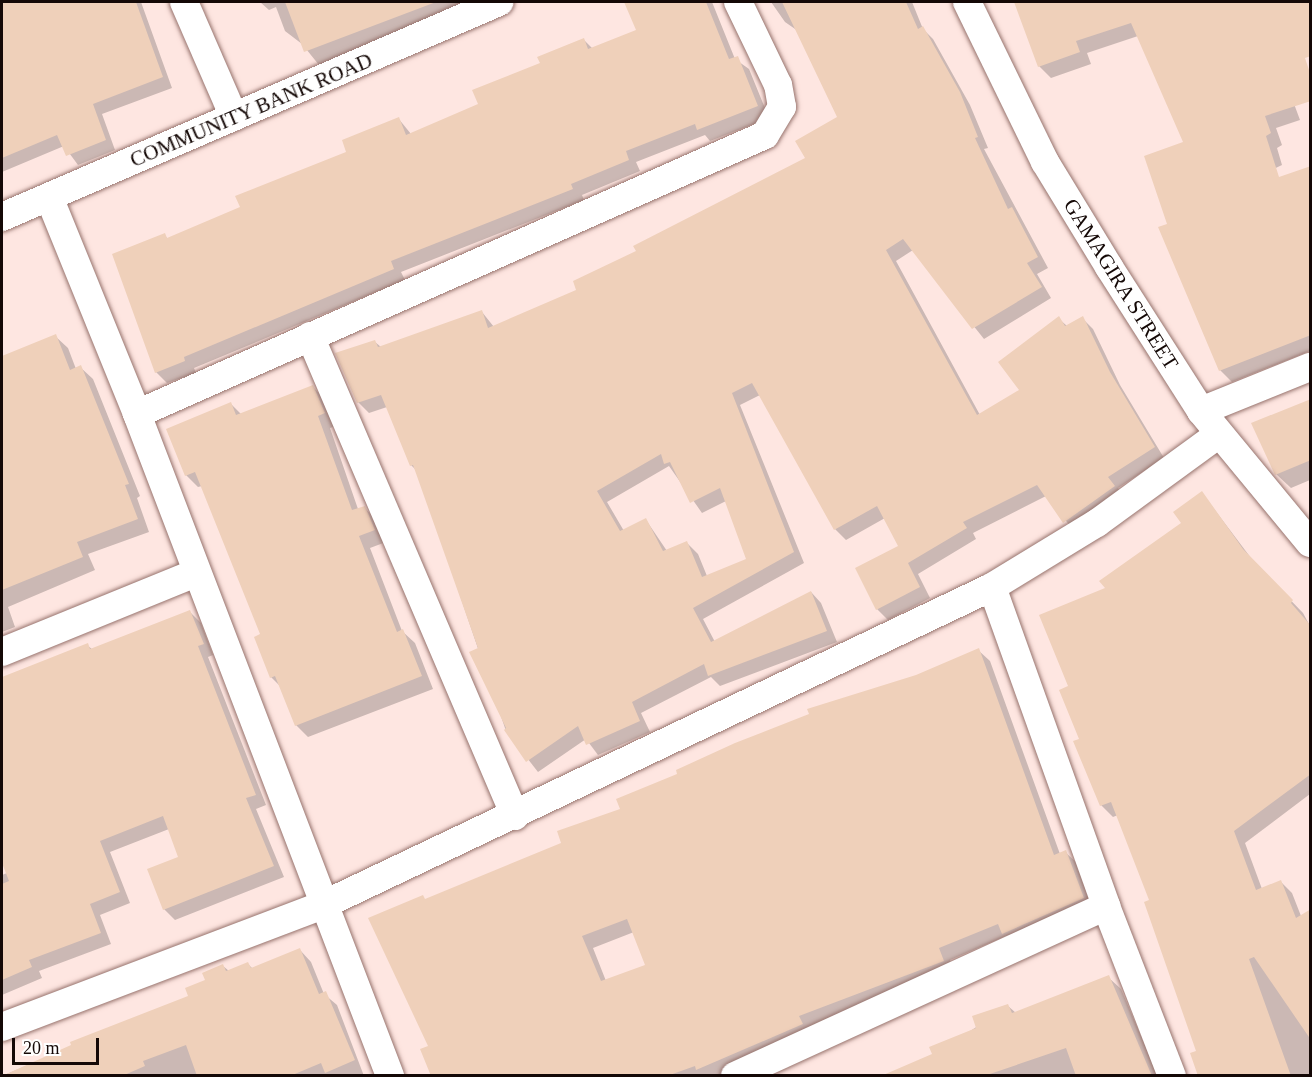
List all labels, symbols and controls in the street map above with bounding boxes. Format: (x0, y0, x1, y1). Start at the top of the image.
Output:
street label: COMMUNITY BANK ROAD (126, 47, 376, 173)
street label: GAMAGIRA STREET (1058, 193, 1184, 375)
scale bar (15, 1026, 102, 1064)
text: 20 m (23, 1038, 60, 1058)

